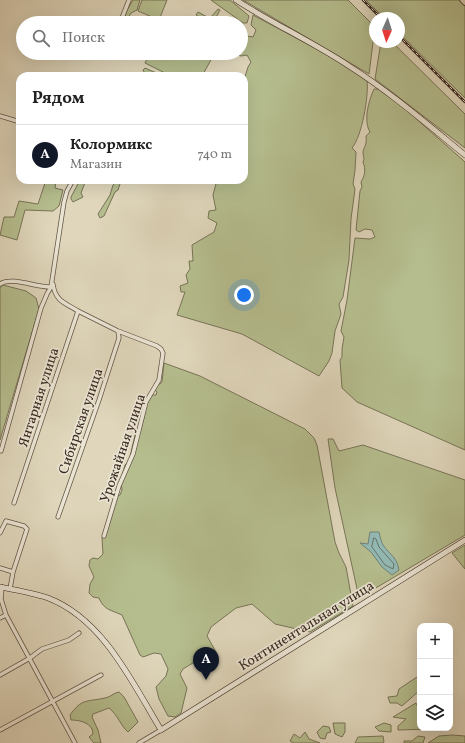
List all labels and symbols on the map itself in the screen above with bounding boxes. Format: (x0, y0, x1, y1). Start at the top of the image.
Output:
north arrow (369, 12, 405, 48)
your location (234, 285, 254, 305)
street label: Янтарная улица (14, 345, 64, 449)
street label: Сибирская улица (54, 366, 108, 477)
street label: Урожайная улица (96, 391, 151, 506)
street label: Континентальная улица (235, 577, 378, 676)
pin: A (193, 647, 219, 680)

